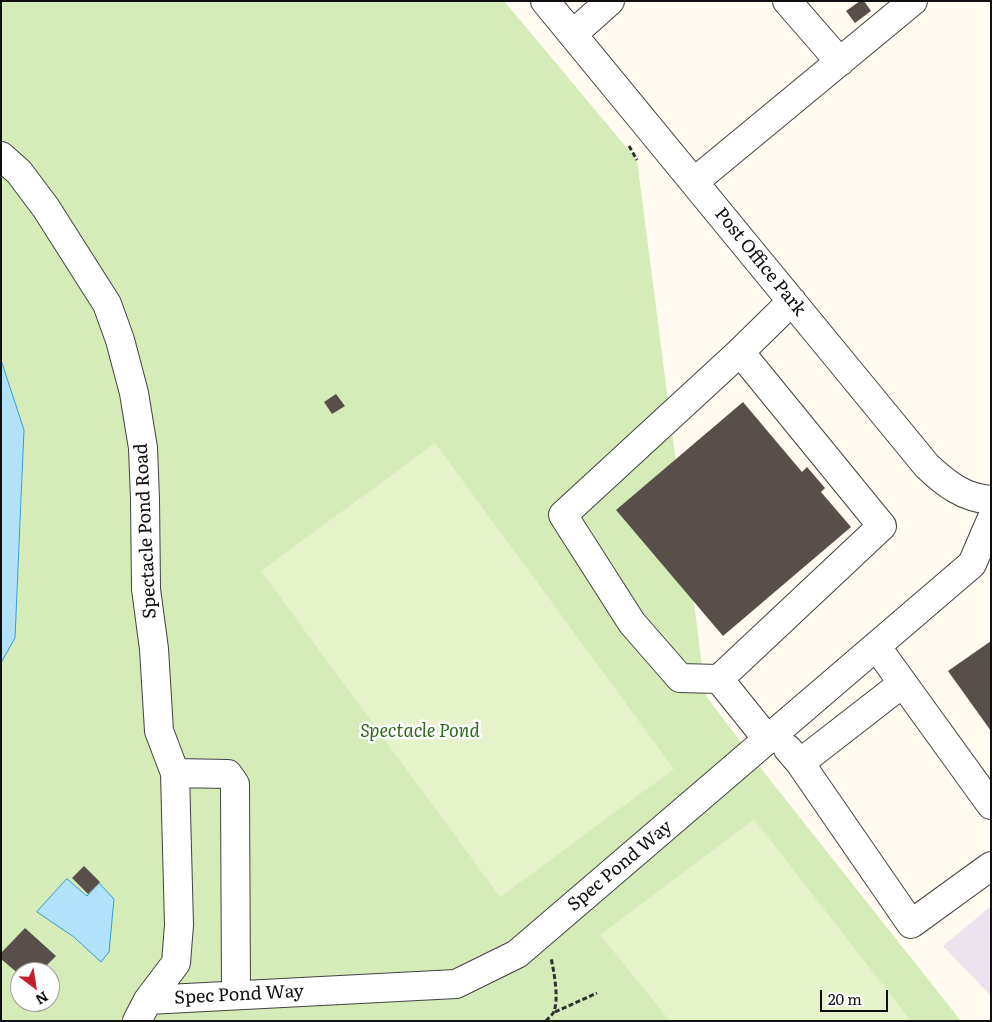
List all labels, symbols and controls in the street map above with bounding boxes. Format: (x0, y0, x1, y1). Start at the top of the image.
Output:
street label: Post Office Park (710, 204, 810, 320)
street label: Spectacle Pond Road (131, 443, 161, 619)
park label: Spectacle Pond (360, 721, 480, 743)
street label: Spec Pond Way (563, 816, 677, 916)
north arrow (10, 962, 60, 1012)
scale bar (822, 980, 890, 1012)
street label: Spec Pond Way (174, 981, 304, 1009)
text: N (32, 987, 52, 1011)
text: 20 m (828, 987, 862, 1010)

